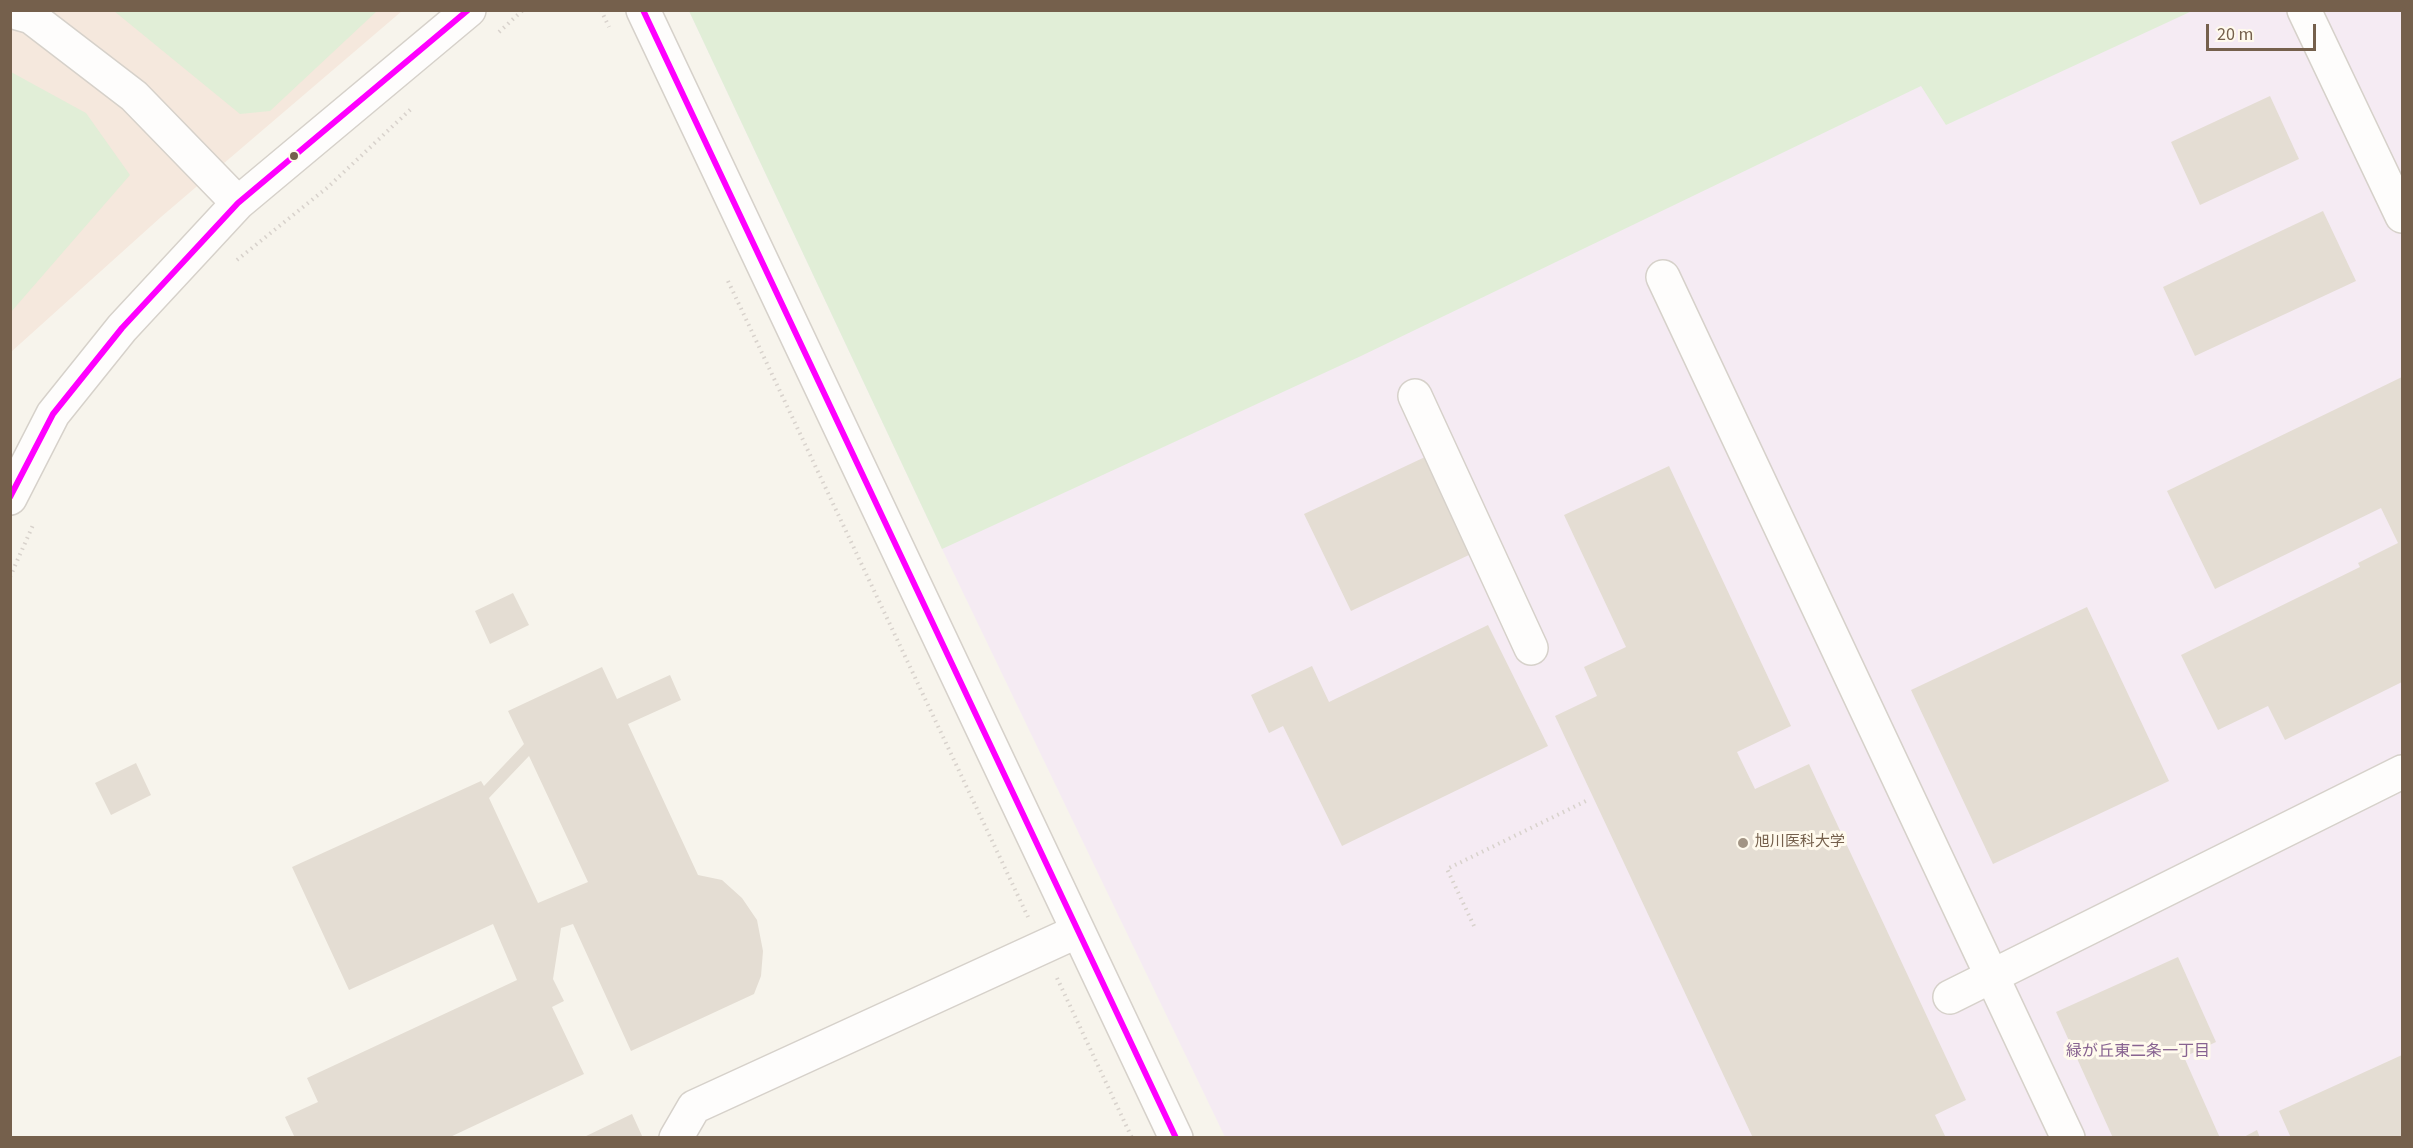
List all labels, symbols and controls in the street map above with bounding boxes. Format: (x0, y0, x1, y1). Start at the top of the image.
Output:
scale bar (2209, 12, 2318, 50)
text: 20 m (2217, 22, 2253, 47)
unlabelled marker (288, 150, 300, 162)
place label: 旭川医科大学 (1755, 834, 1845, 852)
marker: 旭川医科大学 (1736, 836, 1750, 850)
district label: 緑が丘東二条一丁目 (2066, 1042, 2210, 1062)

